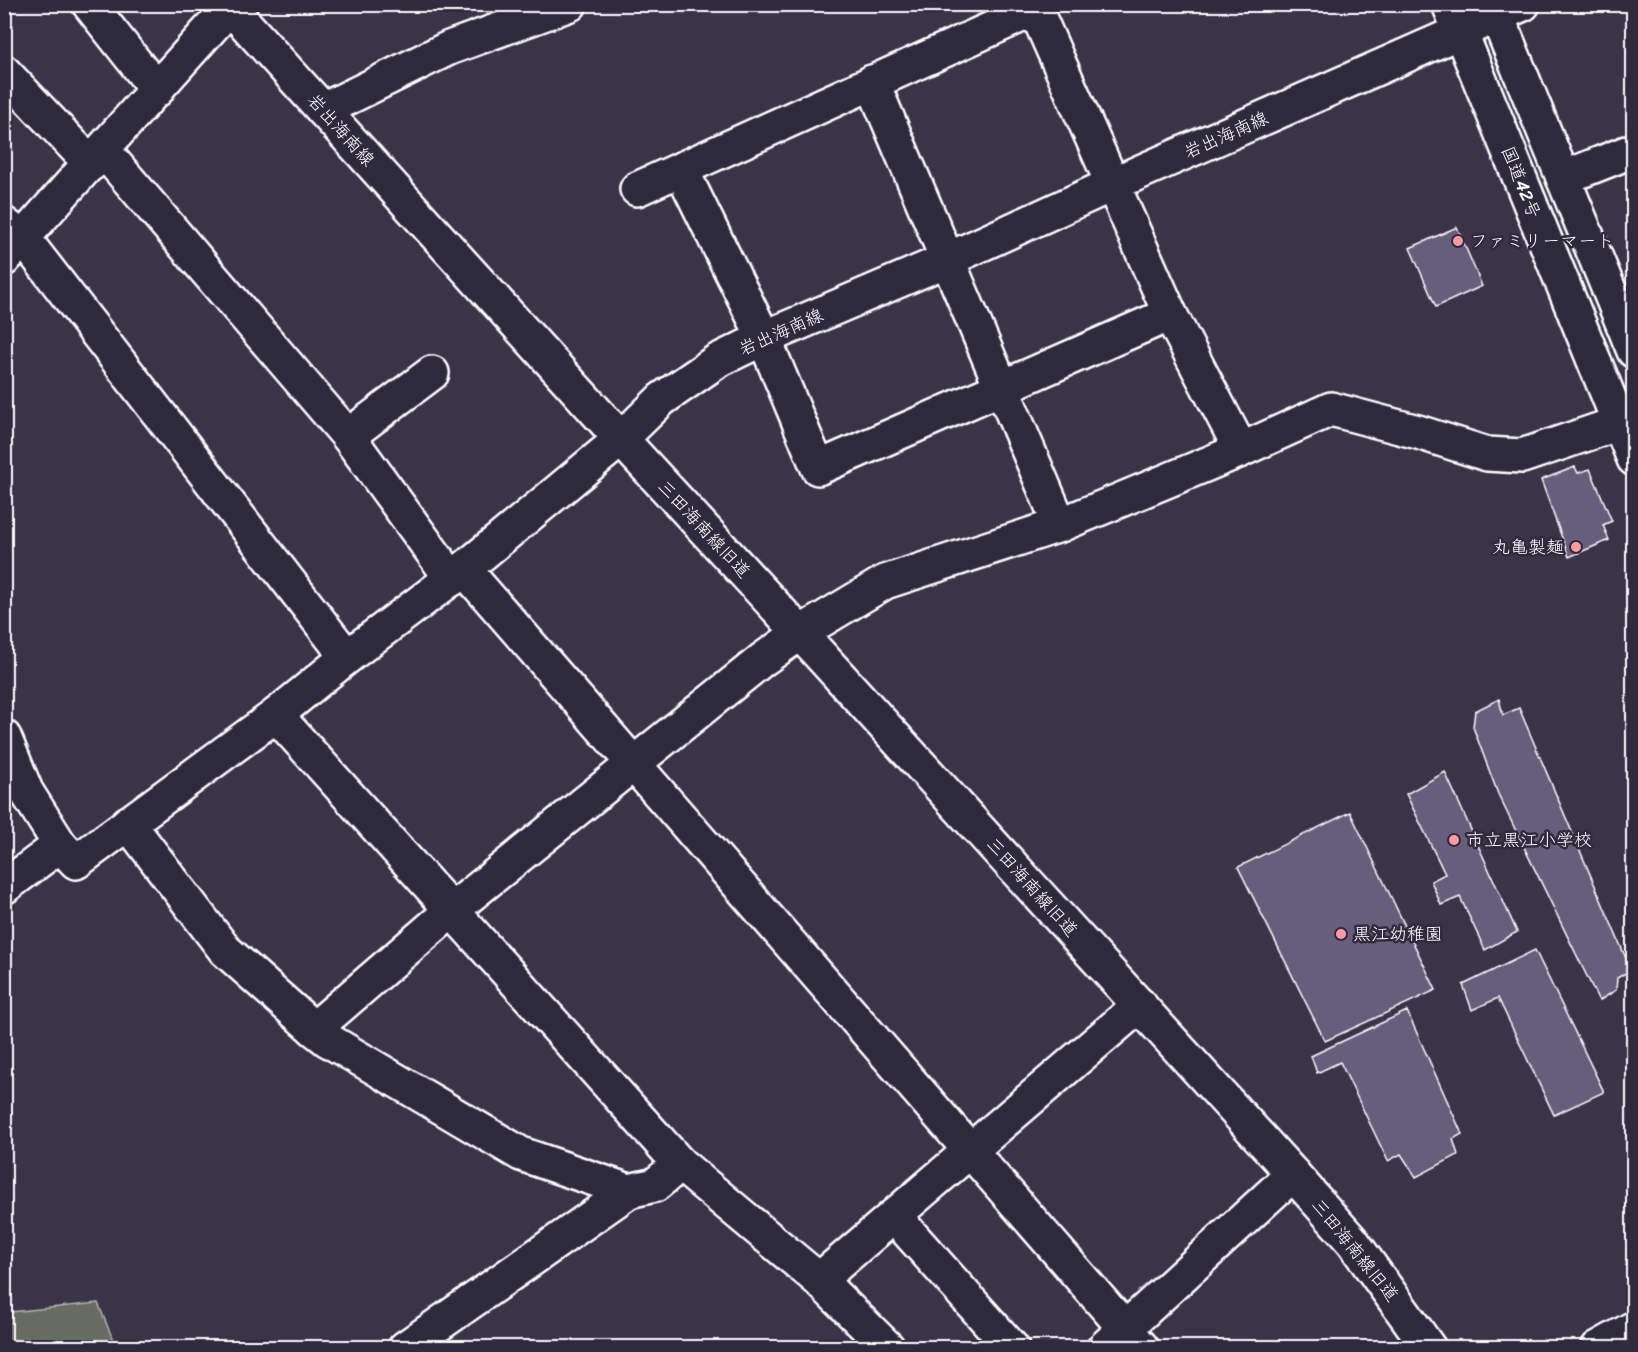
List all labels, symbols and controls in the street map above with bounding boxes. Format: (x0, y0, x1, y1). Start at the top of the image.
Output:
street label: 岩出海南線 (299, 86, 383, 174)
street label: 岩出海南線 (1178, 102, 1274, 168)
street label: 国道42号 (1492, 141, 1550, 223)
place label: ファミリーマート (1470, 225, 1614, 257)
marker: ファミリーマート (1451, 234, 1465, 248)
street label: 岩出海南線 (733, 299, 829, 365)
street label: 三田海南線旧道 (649, 472, 759, 586)
place label: 丸亀製麺 (1492, 531, 1564, 563)
marker: 丸亀製麺 (1569, 540, 1583, 554)
place label: 市立黒江小学校 (1466, 824, 1592, 856)
street label: 三田海南線旧道 (978, 829, 1086, 945)
marker: 市立黒江小学校 (1447, 833, 1461, 847)
place label: 黒江幼稚園 (1353, 918, 1443, 950)
marker: 黒江幼稚園 (1334, 927, 1348, 941)
street label: 三田海南線旧道 (1303, 1191, 1407, 1309)

